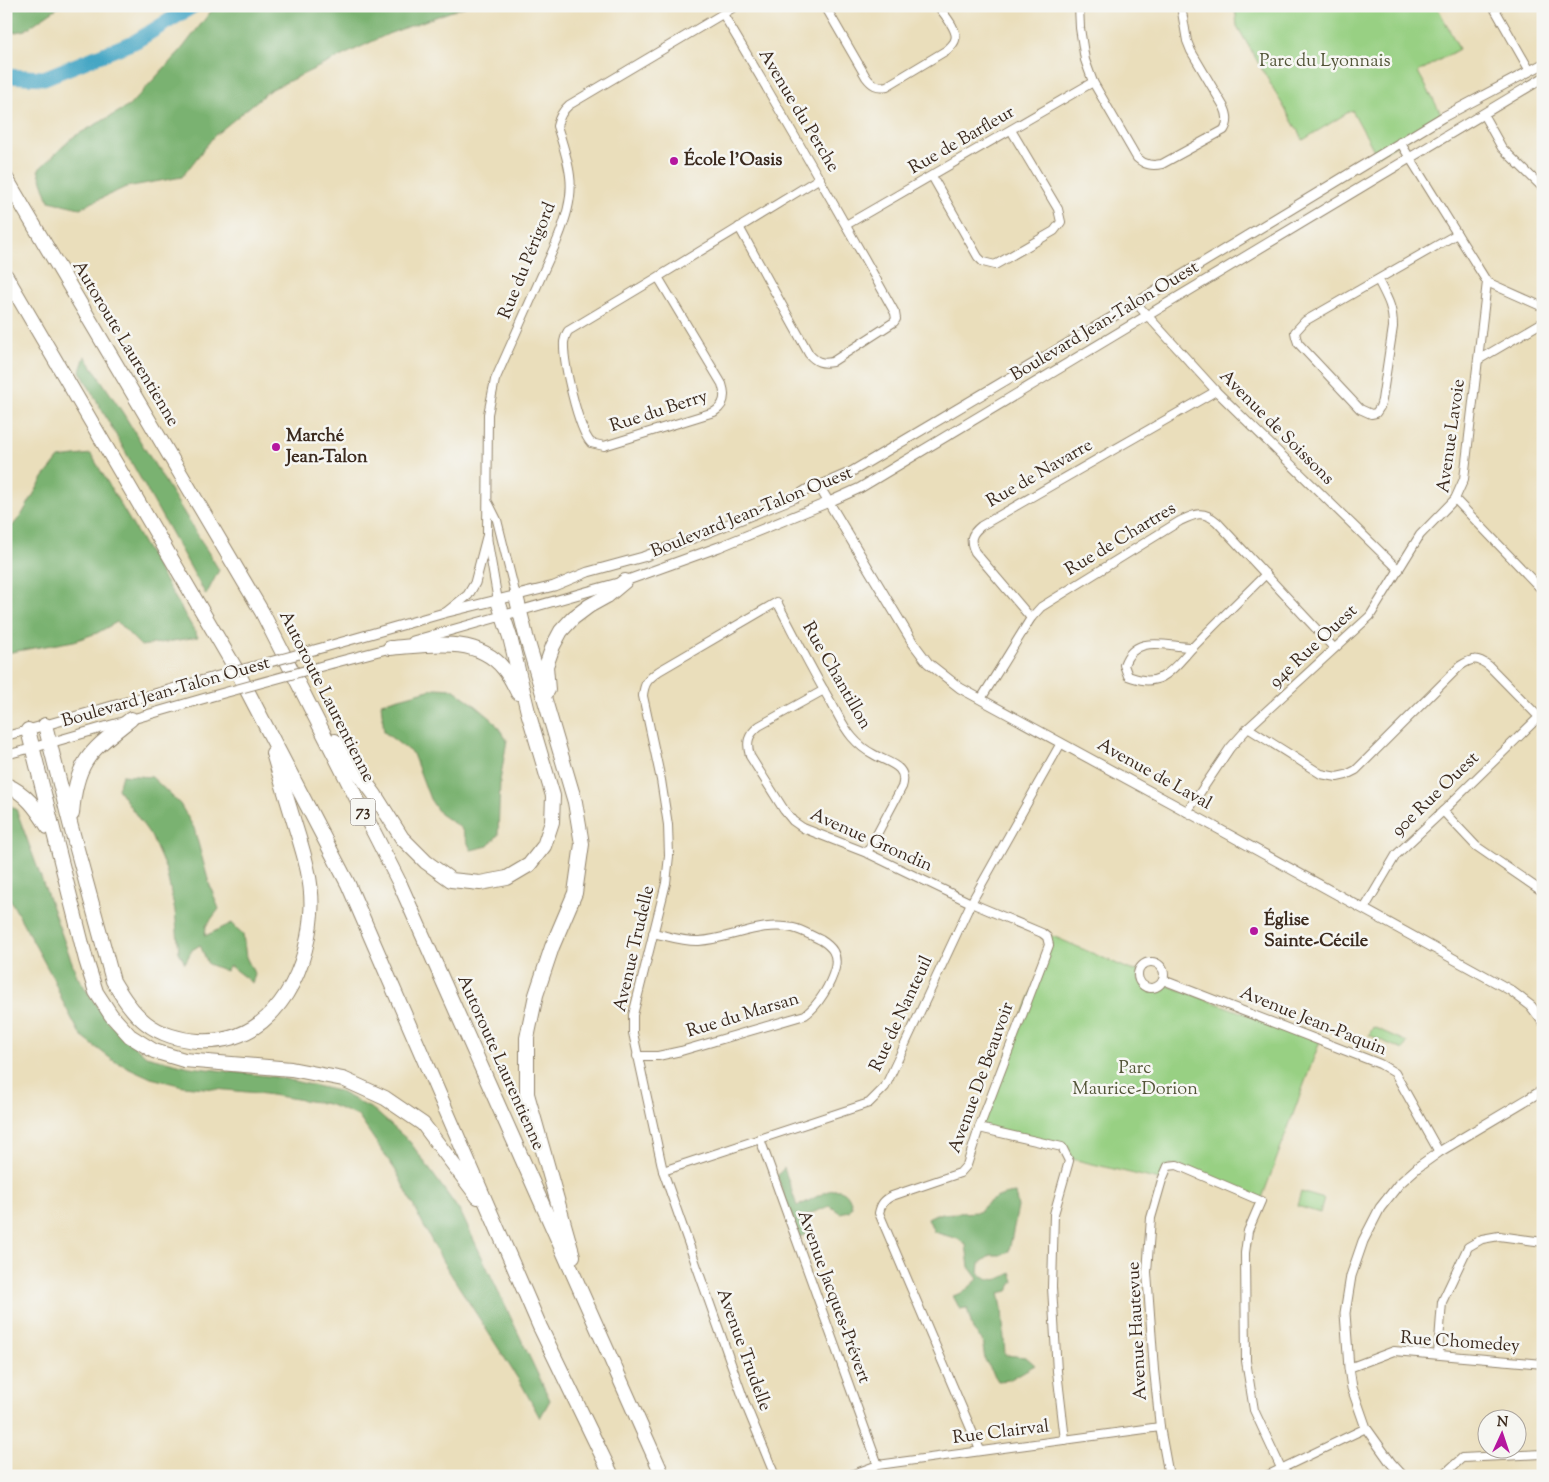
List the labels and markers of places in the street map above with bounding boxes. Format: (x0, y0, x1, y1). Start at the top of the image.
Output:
place label: École l'Oasis (684, 147, 782, 174)
marker: École l'Oasis (668, 155, 680, 167)
place label: Marché Jean-Talon (284, 424, 368, 471)
marker: Marché Jean-Talon (270, 441, 282, 453)
place label: Église Sainte-Cécile (1264, 907, 1369, 955)
marker: Église Sainte-Cécile (1248, 925, 1260, 937)

